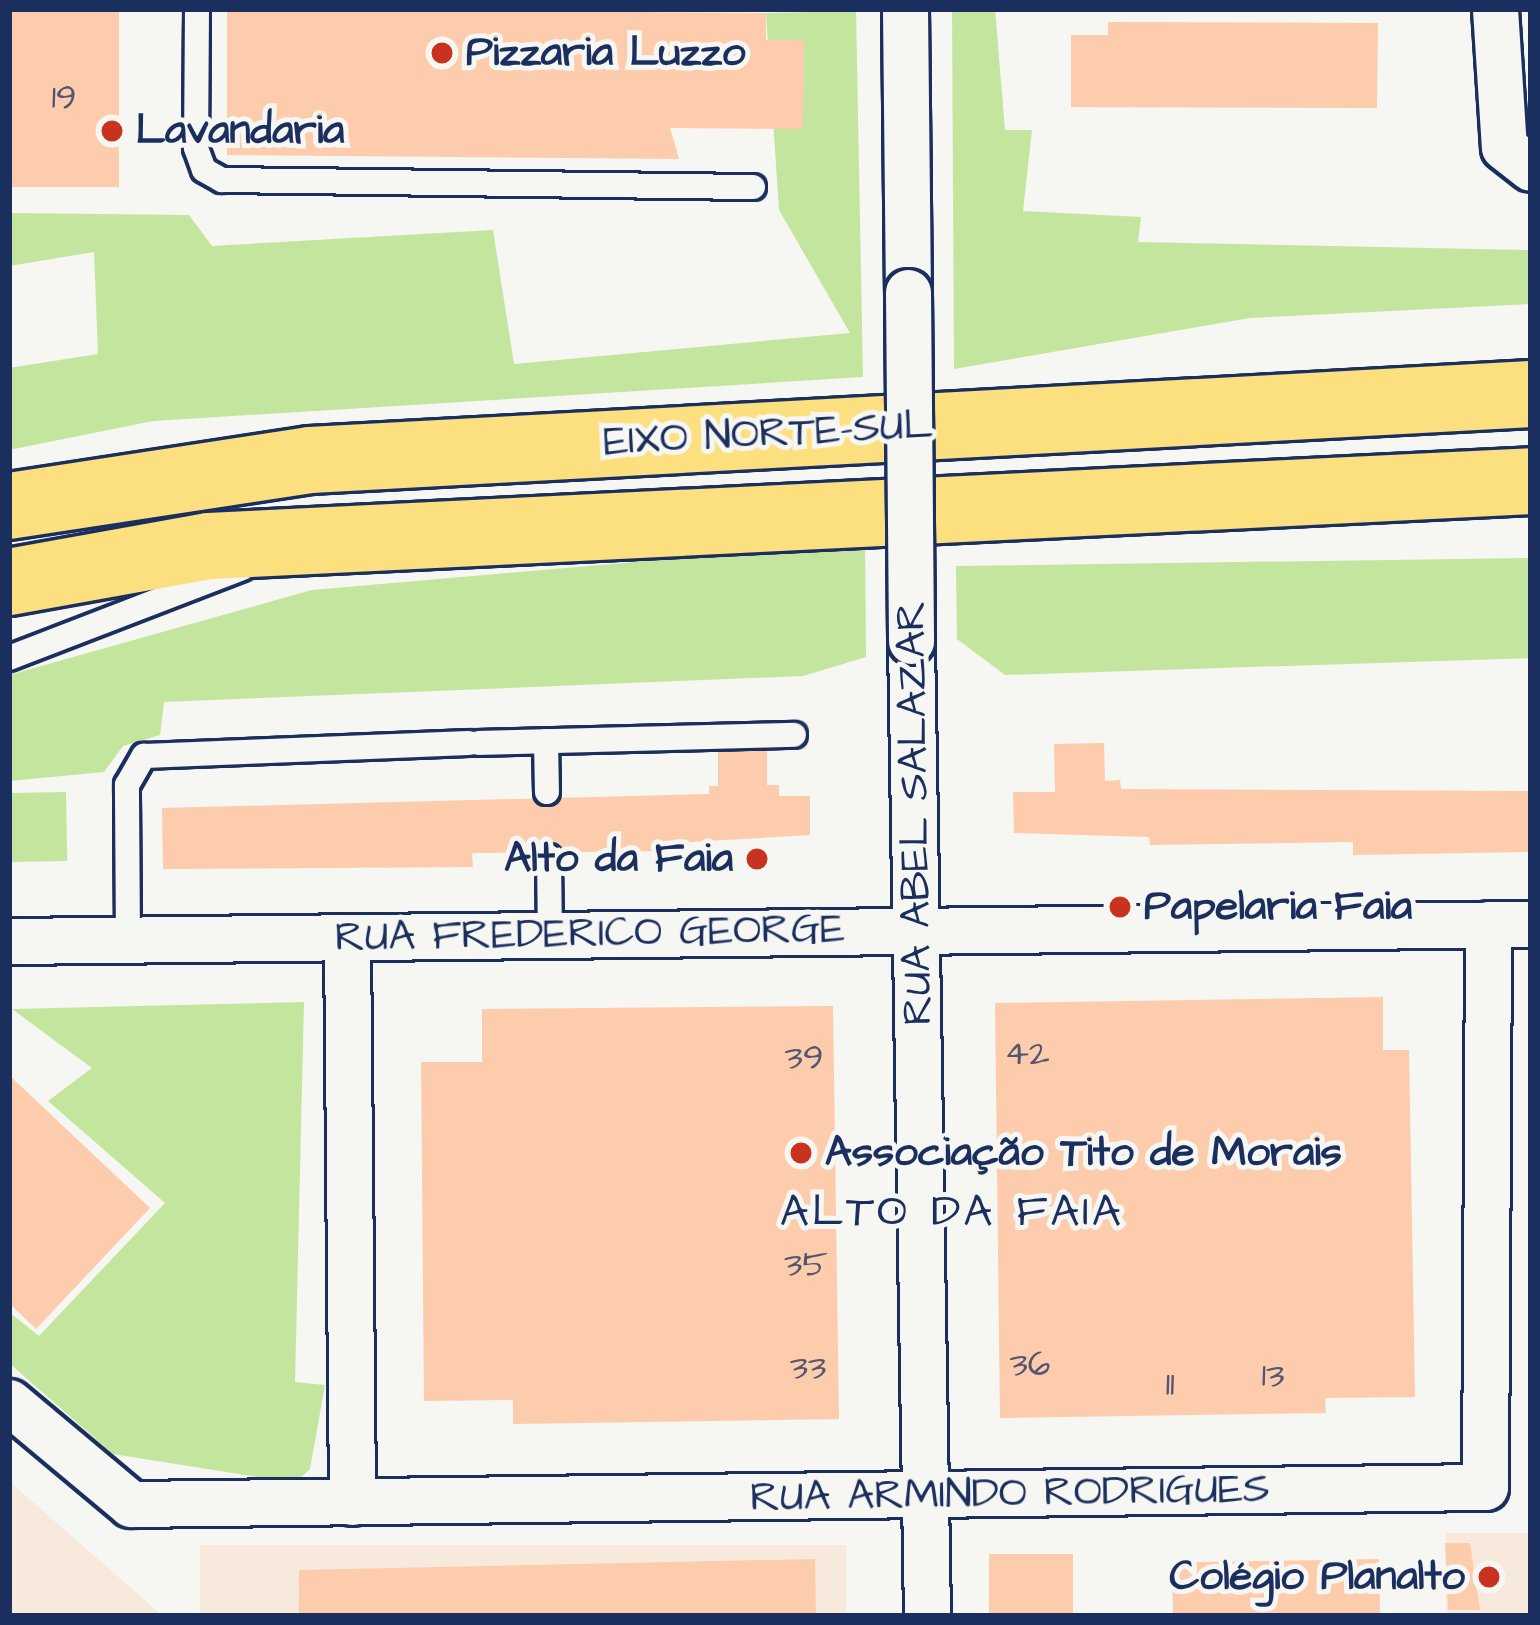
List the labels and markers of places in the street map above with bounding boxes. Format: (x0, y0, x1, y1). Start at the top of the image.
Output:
place label: Pizzaria Luzzo (466, 28, 745, 78)
marker: Pizzaria Luzzo (429, 40, 455, 66)
place label: Lavandaria (136, 106, 344, 156)
marker: Lavandaria (99, 118, 125, 144)
place label: Alto da Faia (504, 834, 733, 884)
marker: Alto da Faia (744, 846, 770, 872)
place label: Papelaria Faia (1144, 882, 1412, 932)
marker: Papelaria Faia (1107, 894, 1133, 920)
place label: Associação Tito de Morais (825, 1128, 1342, 1178)
marker: Associação Tito de Morais (788, 1140, 814, 1166)
place label: Colégio Planalto (1170, 1552, 1465, 1602)
marker: Colégio Planalto (1476, 1564, 1502, 1590)

